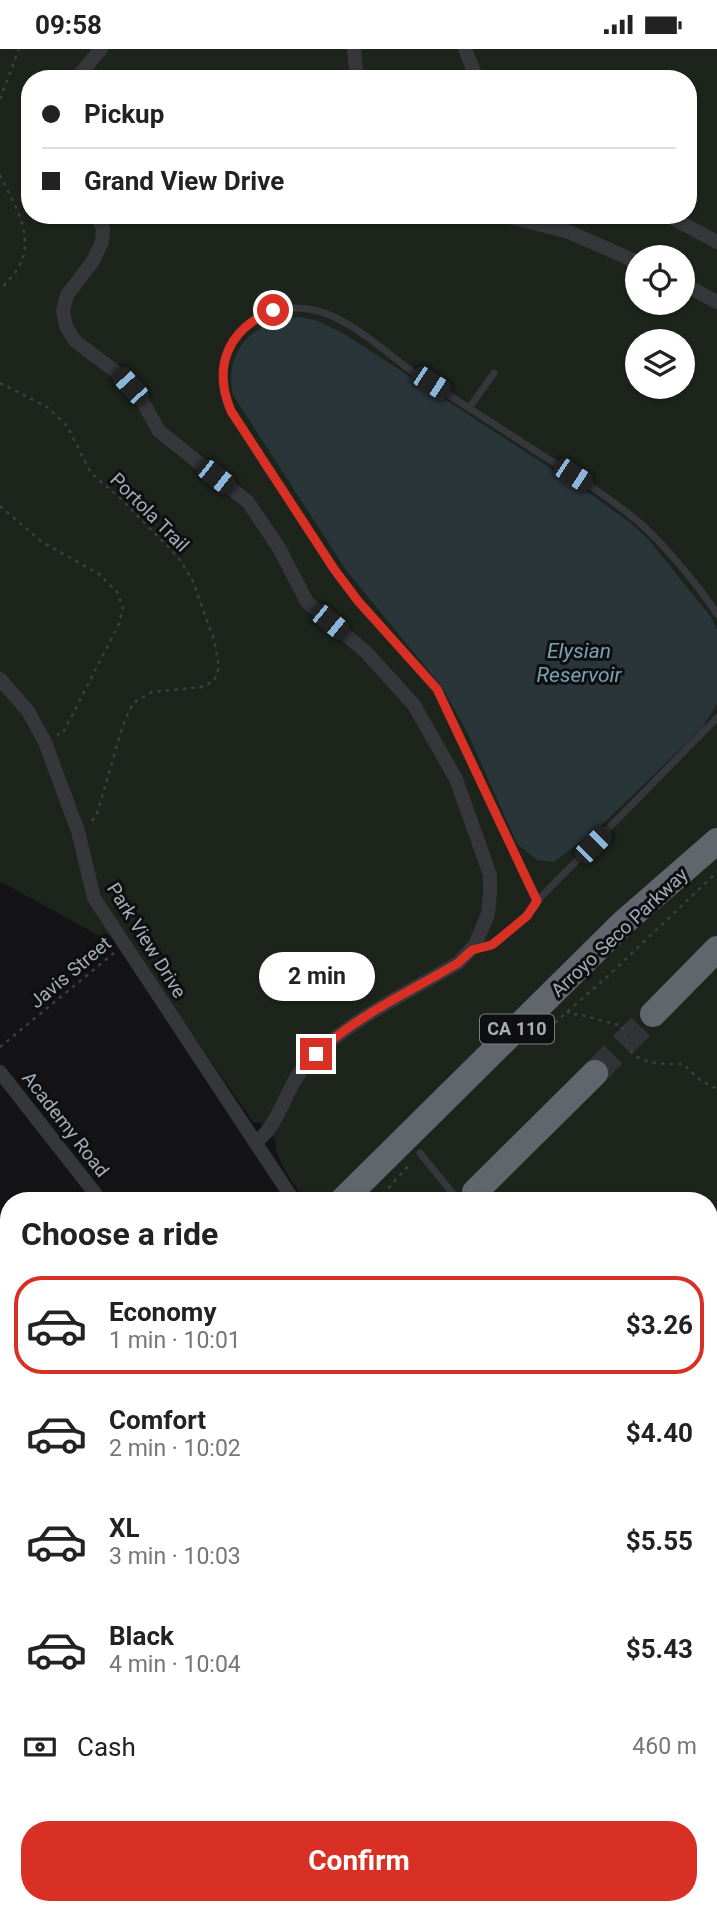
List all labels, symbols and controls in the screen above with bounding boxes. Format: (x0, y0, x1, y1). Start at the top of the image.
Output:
text: 09:58 (35, 10, 102, 40)
text: Pickup (84, 99, 164, 129)
text: Grand View Drive (84, 166, 284, 196)
map controls (625, 245, 695, 399)
button: locate (625, 245, 695, 315)
route start (257, 294, 289, 326)
button: layers (625, 329, 695, 399)
car (109, 363, 152, 409)
car (408, 363, 455, 403)
car (550, 455, 597, 495)
car (193, 456, 240, 498)
street label: Portola Trail (105, 468, 194, 557)
car (308, 601, 353, 643)
water label: Elysian Reservoir (537, 639, 623, 687)
car (571, 823, 616, 867)
street label: Arroyo Seco Parkway (546, 863, 693, 1002)
street label: Park View Drive (102, 878, 191, 1002)
street label: Javis Street (25, 932, 116, 1013)
callout: 2 min (258, 953, 374, 1002)
text: 2 min (288, 963, 346, 990)
road number: CA 110 (480, 1014, 554, 1044)
route end (300, 1038, 332, 1070)
street label: Academy Road (17, 1067, 114, 1182)
text: Choose a ride (21, 1215, 218, 1253)
icon: car (25, 1294, 88, 1357)
text: Economy (109, 1297, 216, 1327)
text: $3.26 (626, 1310, 693, 1340)
text: 1 min · 10:01 (109, 1327, 241, 1354)
icon: car (25, 1402, 88, 1465)
text: Comfort (109, 1405, 206, 1435)
text: $4.40 (626, 1418, 693, 1448)
text: 2 min · 10:02 (109, 1435, 241, 1462)
icon: car (25, 1510, 88, 1573)
text: XL (109, 1513, 140, 1543)
text: $5.55 (626, 1526, 693, 1556)
text: 3 min · 10:03 (109, 1543, 241, 1570)
icon: car (25, 1618, 88, 1681)
text: Black (109, 1621, 174, 1651)
text: $5.43 (626, 1634, 693, 1664)
text: 4 min · 10:04 (109, 1651, 241, 1678)
icon: cash (21, 1728, 59, 1766)
text: Cash (77, 1732, 136, 1762)
text: 460 m (632, 1733, 697, 1760)
button: Confirm (21, 1821, 697, 1901)

